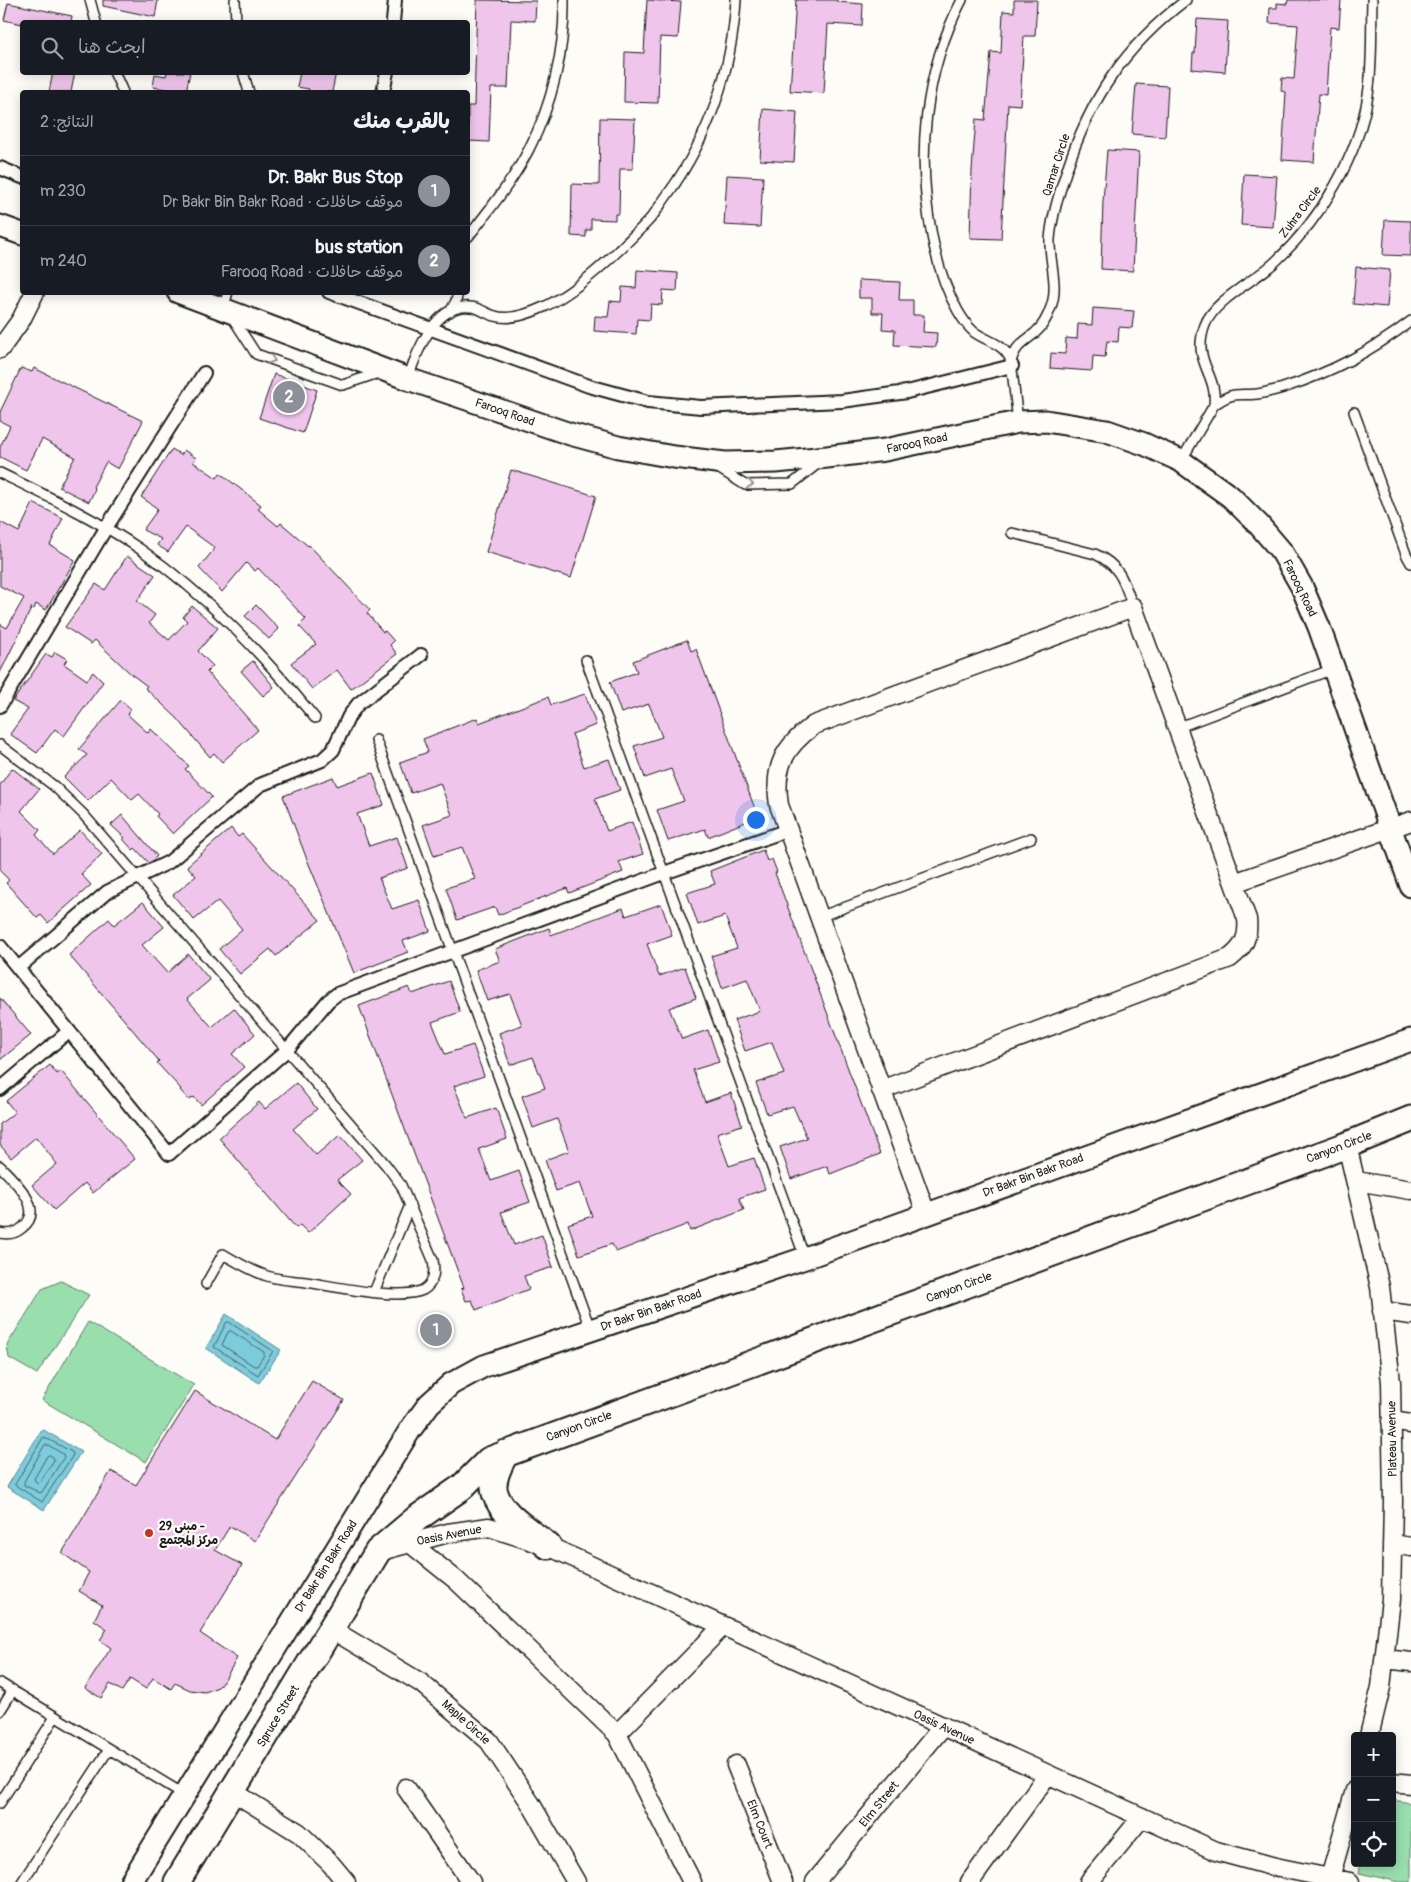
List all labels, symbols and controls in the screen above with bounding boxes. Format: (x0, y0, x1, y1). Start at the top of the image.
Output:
search box (20, 20, 470, 75)
icon: search (38, 34, 66, 62)
text: ابحث هنا (78, 35, 146, 59)
text: بالقرب منك (353, 108, 450, 135)
text: النتائج: 2 (40, 112, 94, 132)
street label: Qamar Circle (1039, 132, 1074, 198)
text: Dr. Bakr Bus Stop (268, 165, 403, 189)
text: 230 m (40, 181, 86, 201)
text: 1 (431, 181, 437, 201)
street label: Zuhra Circle (1276, 183, 1325, 241)
text: موقف حافلات · Dr Bakr Bin Bakr Road (162, 192, 403, 212)
text: bus station (315, 235, 403, 259)
text: 240 m (40, 251, 87, 271)
text: 2 (430, 251, 438, 271)
text: موقف حافلات · Farooq Road (221, 262, 403, 282)
one-way arrow (267, 354, 276, 364)
pin: 2 (273, 378, 305, 416)
street label: Farooq Road (473, 395, 537, 430)
street label: Farooq Road (885, 430, 949, 457)
one-way arrow (746, 478, 754, 489)
street label: Farooq Road (1279, 557, 1320, 620)
your location (743, 807, 769, 833)
street label: Canyon Circle (1304, 1128, 1374, 1167)
street label: Dr Bakr Bin Bakr Road (981, 1150, 1086, 1201)
street label: Canyon Circle (924, 1269, 994, 1306)
street label: Dr Bakr Bin Bakr Road (599, 1286, 704, 1335)
pin: 1 (420, 1311, 452, 1349)
street label: Plateau Avenue (1384, 1401, 1401, 1477)
street label: Canyon Circle (544, 1408, 614, 1445)
street label: Dr Bakr Bin Bakr Road (292, 1517, 361, 1615)
place label: مبنى 29 - مركز المجتمع (159, 1519, 218, 1549)
street label: Oasis Avenue (415, 1522, 483, 1549)
marker: مبنى 29 - مركز المجتمع (143, 1527, 155, 1539)
street label: Spruce Street (254, 1682, 303, 1750)
street label: Maple Circle (438, 1697, 493, 1748)
street label: Oasis Avenue (911, 1707, 977, 1748)
map controls (1351, 1732, 1396, 1867)
button: + (1351, 1732, 1396, 1777)
button: − (1351, 1777, 1396, 1822)
street label: Elm Street (856, 1778, 903, 1830)
street label: Elm Court (743, 1798, 776, 1851)
button: locate (1351, 1822, 1396, 1867)

